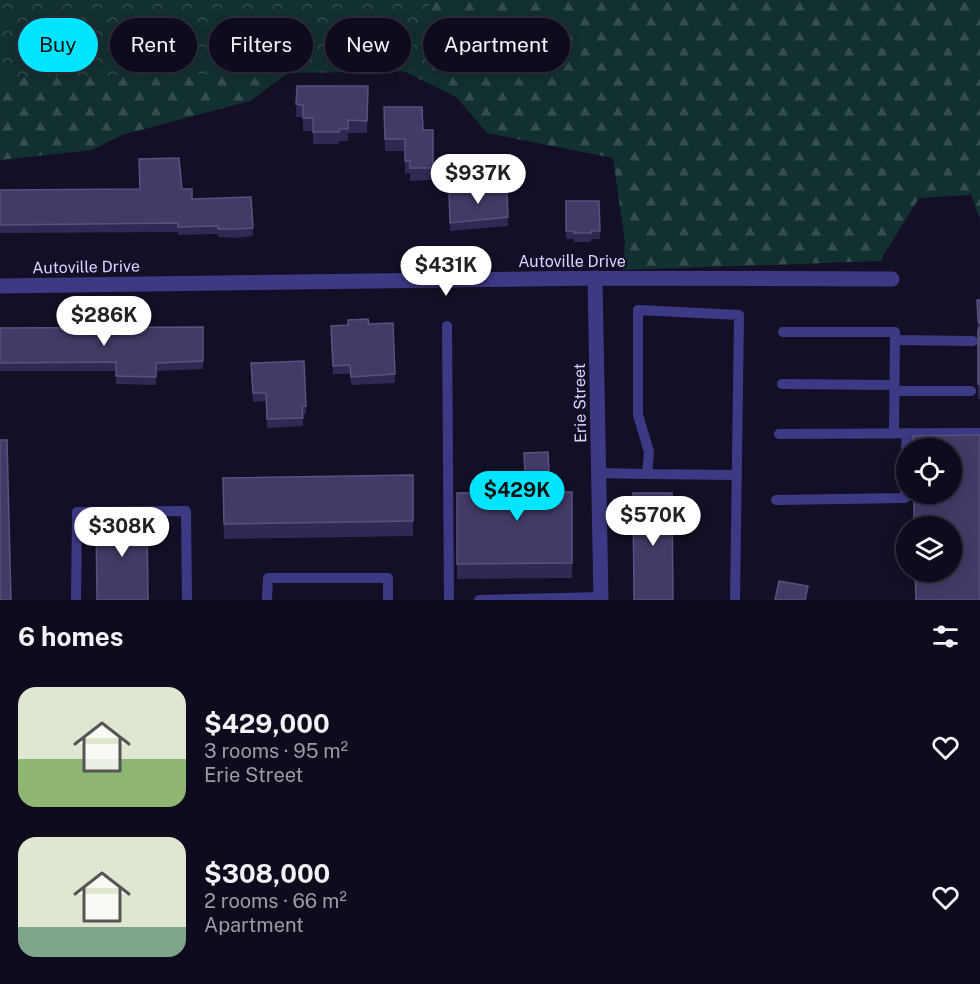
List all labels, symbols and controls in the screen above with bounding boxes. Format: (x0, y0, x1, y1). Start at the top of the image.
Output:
chip: Buy (18, 18, 98, 72)
chip: Rent (110, 18, 197, 72)
chip: Filters (209, 18, 313, 72)
chip: New (325, 18, 411, 72)
chip: Apartment (423, 18, 570, 72)
pin: $937K (436, 154, 520, 205)
text: $937K (445, 161, 511, 185)
pin: $431K (404, 246, 488, 297)
street label: Autoville Drive (518, 252, 626, 271)
text: $431K (415, 253, 477, 277)
street label: Autoville Drive (32, 257, 140, 277)
pin: $286K (62, 296, 146, 347)
text: $286K (70, 303, 138, 327)
street label: Erie Street (570, 363, 590, 443)
map controls (896, 438, 962, 582)
button: locate (896, 438, 962, 504)
pin: $429K (475, 471, 559, 522)
text: $429K (484, 478, 550, 502)
pin: $570K (611, 496, 695, 547)
text: $570K (620, 503, 686, 527)
pin: $308K (80, 507, 164, 558)
text: $308K (88, 514, 156, 538)
button: layers (896, 516, 962, 582)
icon: filters (929, 620, 962, 653)
text: 6 homes (18, 621, 123, 652)
text: $429,000 (204, 708, 330, 739)
icon: home (66, 711, 138, 783)
icon: heart (929, 731, 962, 764)
text: 3 rooms · 95 m² (204, 739, 348, 763)
text: Erie Street (204, 763, 303, 787)
text: $308,000 (204, 858, 330, 889)
icon: home (66, 861, 138, 933)
icon: heart (929, 881, 962, 914)
text: 2 rooms · 66 m² (204, 889, 347, 913)
text: Apartment (204, 913, 304, 937)

